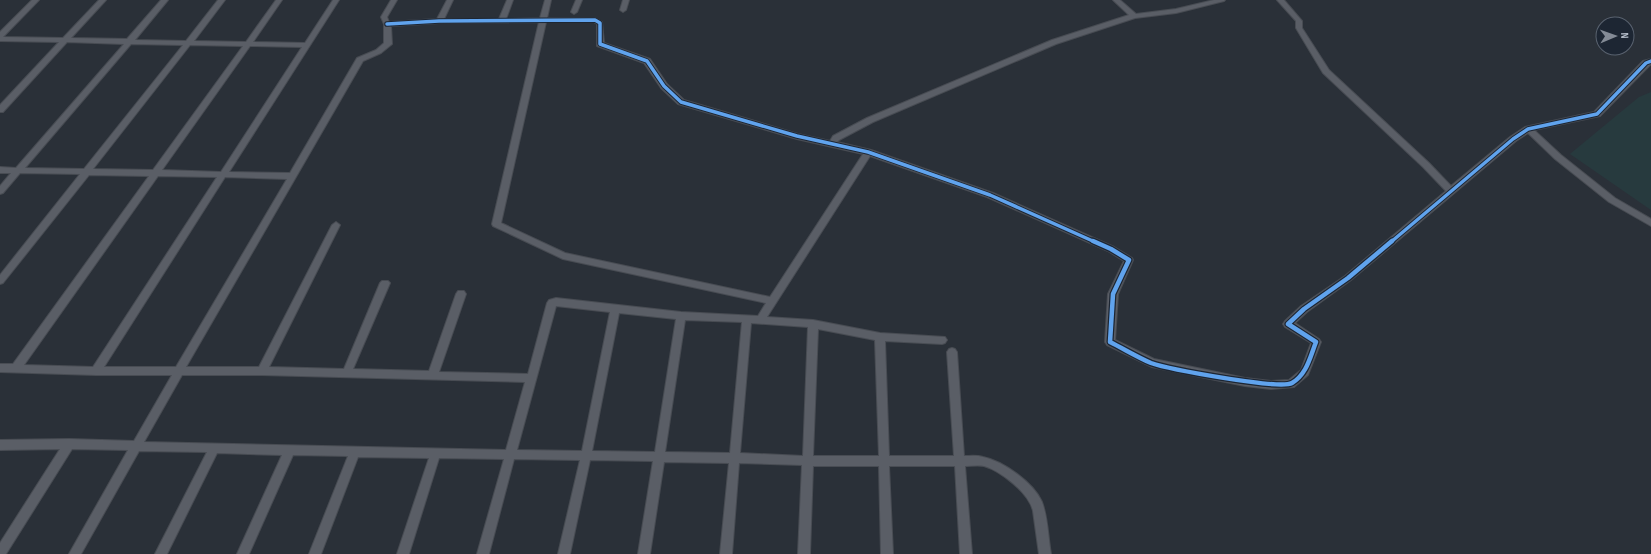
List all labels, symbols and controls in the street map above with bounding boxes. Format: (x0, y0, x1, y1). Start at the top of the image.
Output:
north arrow (1595, 16, 1635, 56)
text: N (1618, 33, 1631, 39)

